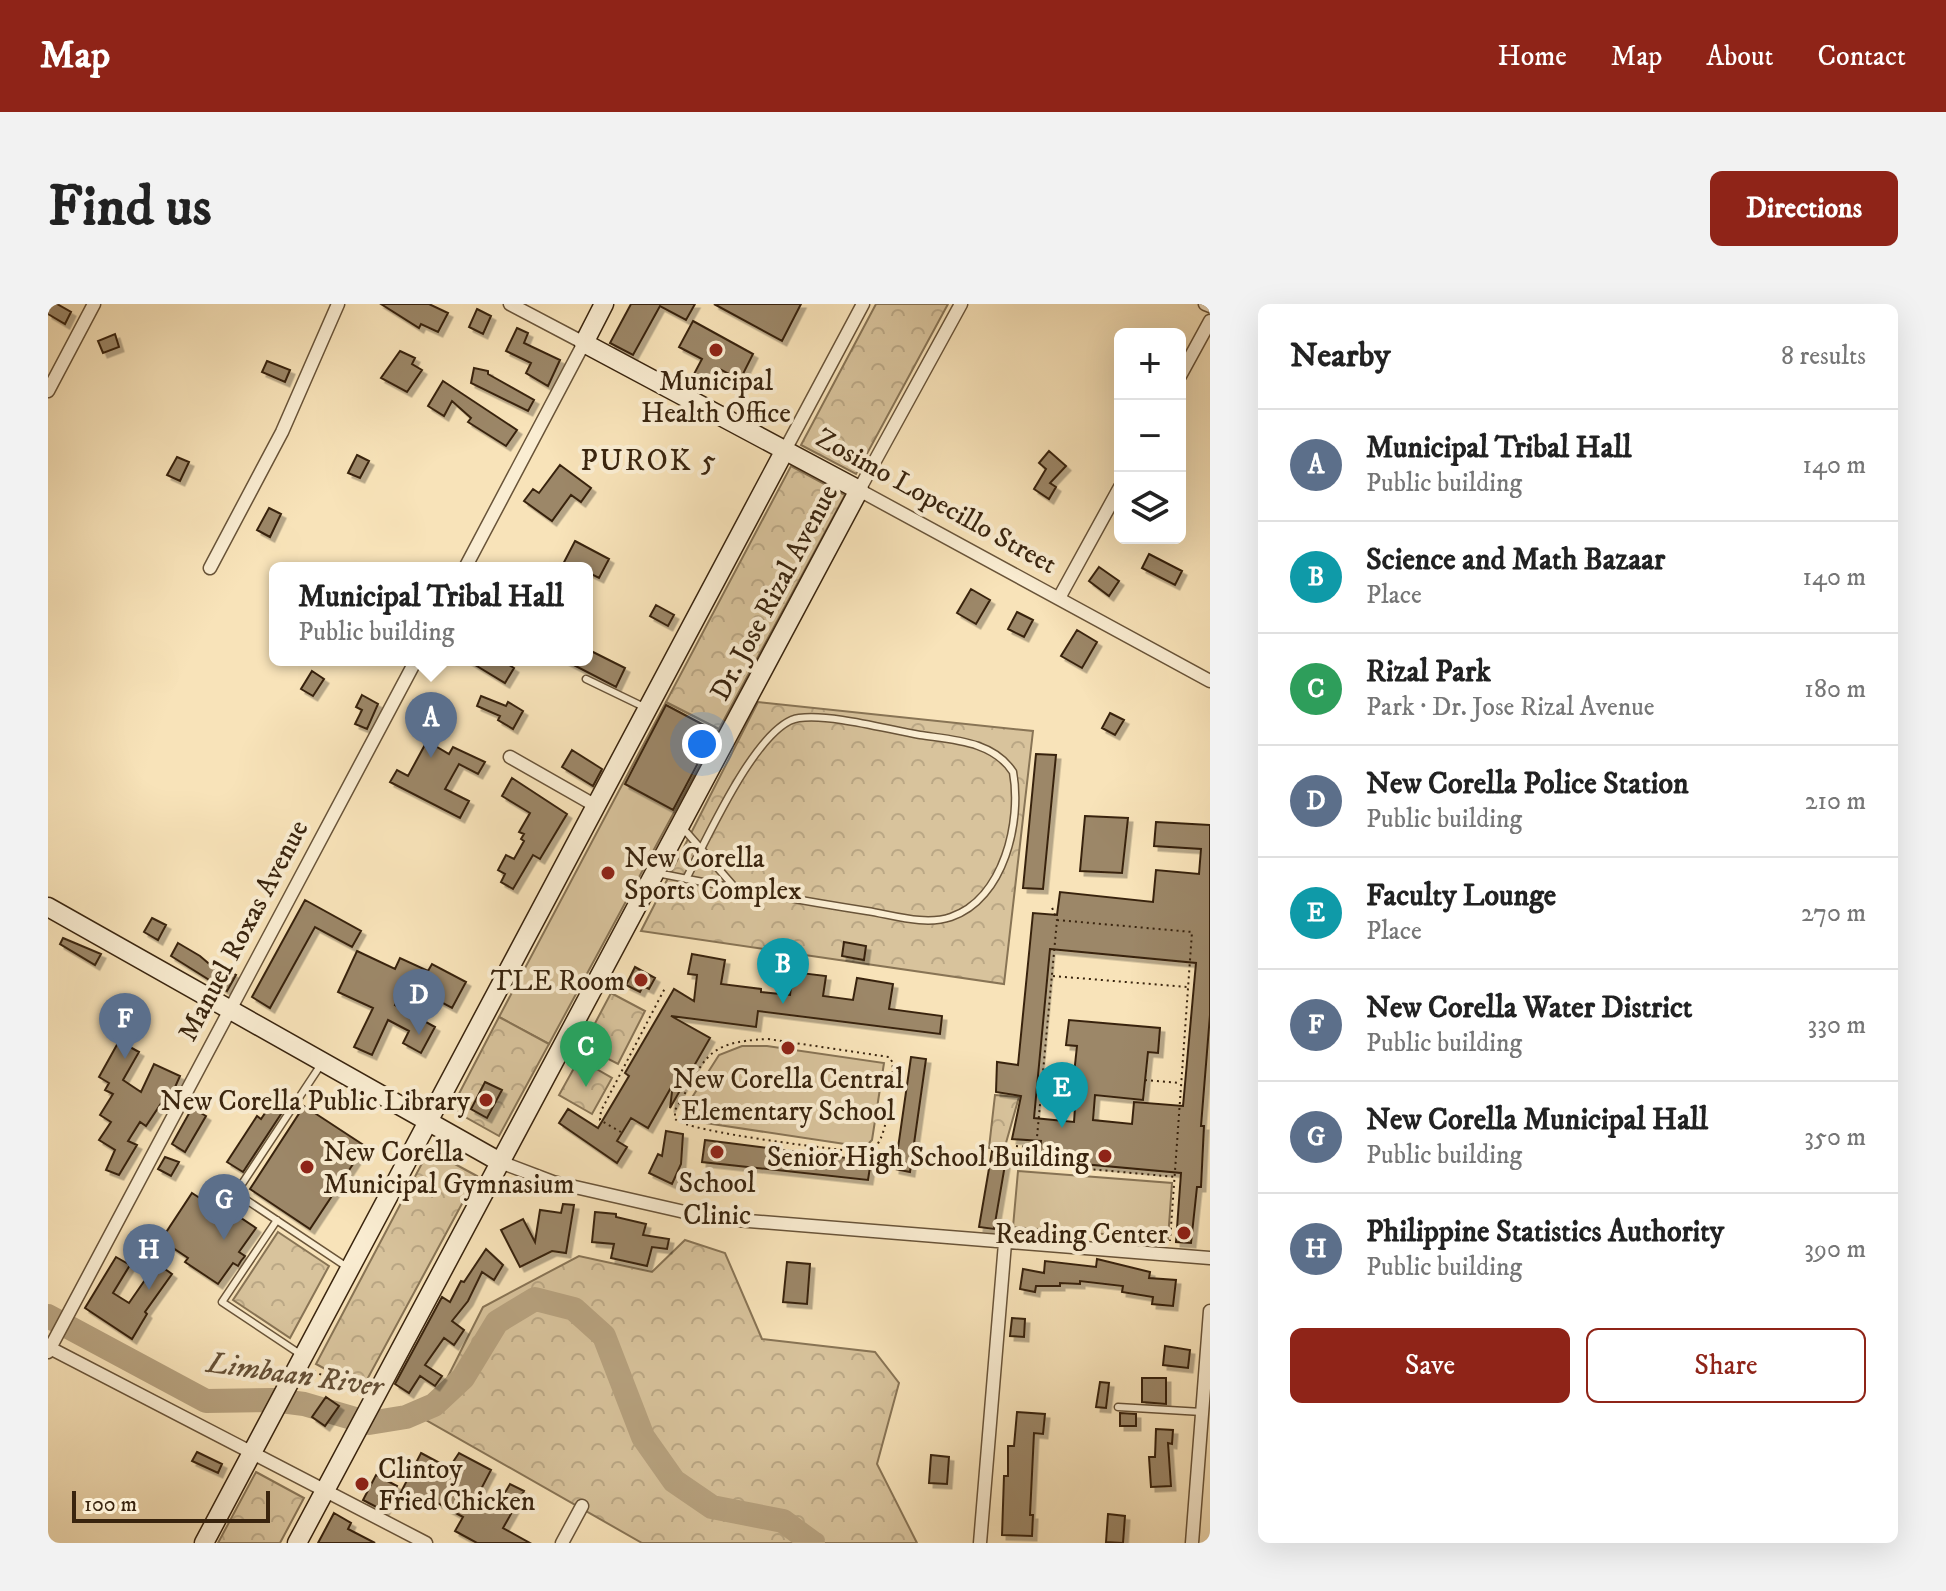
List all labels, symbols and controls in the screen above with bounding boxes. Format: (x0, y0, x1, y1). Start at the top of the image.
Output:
text: Map (40, 32, 110, 80)
text: Home (1498, 39, 1567, 74)
text: Map (1611, 39, 1662, 74)
text: About (1706, 39, 1773, 74)
text: Contact (1817, 39, 1906, 74)
button: Directions (1710, 171, 1898, 246)
text: Find us (48, 173, 212, 243)
map controls (1114, 328, 1186, 544)
button: + (1114, 328, 1186, 400)
text: Nearby (1290, 335, 1391, 377)
text: 8 results (1781, 340, 1866, 373)
marker: Municipal Health Office (707, 341, 725, 359)
place label: Municipal Health Office (641, 364, 791, 431)
button: − (1114, 400, 1186, 472)
street label: Zosimo Lopecillo Street (810, 421, 1063, 582)
text: Municipal Tribal Hall (1366, 430, 1632, 467)
district label: PUROK 5 (580, 443, 718, 480)
text: A (1308, 449, 1324, 482)
text: 140 m (1802, 449, 1866, 482)
text: Public building (1366, 467, 1522, 500)
button: layers (1114, 472, 1186, 544)
street label: Dr. Jose Rizal Avenue (703, 479, 846, 707)
text: Science and Math Bazaar (1366, 542, 1665, 579)
text: B (1308, 561, 1324, 594)
text: 140 m (1802, 561, 1866, 594)
popup (269, 562, 593, 666)
text: Municipal Tribal Hall (298, 579, 564, 616)
text: Place (1366, 579, 1422, 612)
text: Public building (298, 616, 454, 649)
text: Rizal Park (1366, 654, 1491, 691)
text: C (1307, 673, 1325, 706)
text: 180 m (1804, 673, 1866, 706)
text: Park · Dr. Jose Rizal Avenue (1366, 691, 1655, 724)
pin: A (405, 692, 457, 758)
your location (682, 724, 722, 764)
text: New Corella Police Station (1366, 766, 1689, 803)
text: D (1306, 785, 1326, 818)
text: 210 m (1805, 785, 1866, 818)
text: Public building (1366, 803, 1522, 836)
street label: Manuel Roxas Avenue (170, 814, 316, 1047)
place label: New Corella Sports Complex (624, 841, 802, 908)
marker: New Corella Sports Complex (599, 864, 617, 882)
text: Faculty Lounge (1366, 878, 1556, 915)
text: E (1307, 897, 1325, 930)
text: 270 m (1801, 897, 1866, 930)
text: Place (1366, 915, 1422, 948)
pin: B (757, 938, 809, 1004)
place label: TLE Room (491, 964, 625, 999)
pin: D (393, 969, 445, 1035)
marker: TLE Room (632, 971, 650, 989)
text: New Corella Water District (1366, 990, 1692, 1027)
pin: F (99, 993, 151, 1059)
text: F (1308, 1009, 1324, 1042)
text: 330 m (1808, 1009, 1866, 1042)
pin: C (560, 1021, 612, 1087)
text: Public building (1366, 1027, 1522, 1060)
marker: New Corella Central Elementary School (779, 1039, 797, 1057)
place label: New Corella Central Elementary School (672, 1062, 904, 1129)
pin: E (1036, 1062, 1088, 1128)
place label: New Corella Public Library (160, 1084, 471, 1119)
marker: New Corella Public Library (477, 1091, 495, 1109)
text: New Corella Municipal Hall (1366, 1102, 1708, 1139)
text: G (1307, 1121, 1325, 1154)
text: 350 m (1804, 1121, 1866, 1154)
place label: New Corella Municipal Gymnasium (323, 1135, 575, 1202)
text: Public building (1366, 1139, 1522, 1172)
place label: Senior High School Building (767, 1140, 1089, 1175)
marker: School Clinic (708, 1143, 726, 1161)
marker: Senior High School Building (1096, 1147, 1114, 1165)
marker: New Corella Municipal Gymnasium (298, 1158, 316, 1176)
place label: School Clinic (679, 1166, 756, 1233)
pin: G (198, 1174, 250, 1240)
text: Philippine Statistics Authority (1366, 1214, 1724, 1251)
place label: Reading Center (995, 1217, 1169, 1252)
pin: H (123, 1224, 175, 1290)
marker: Reading Center (1175, 1224, 1193, 1242)
text: H (1305, 1233, 1327, 1266)
text: 390 m (1804, 1233, 1866, 1266)
text: Public building (1366, 1251, 1522, 1284)
button: Save (1290, 1328, 1570, 1403)
button: Share (1586, 1328, 1866, 1403)
water label: Limbaan River (203, 1345, 387, 1406)
place label: Clintoy Fried Chicken (378, 1452, 536, 1519)
marker: Clintoy Fried Chicken (353, 1475, 371, 1493)
scale bar (72, 1487, 270, 1523)
text: 100 m (84, 1491, 137, 1518)

